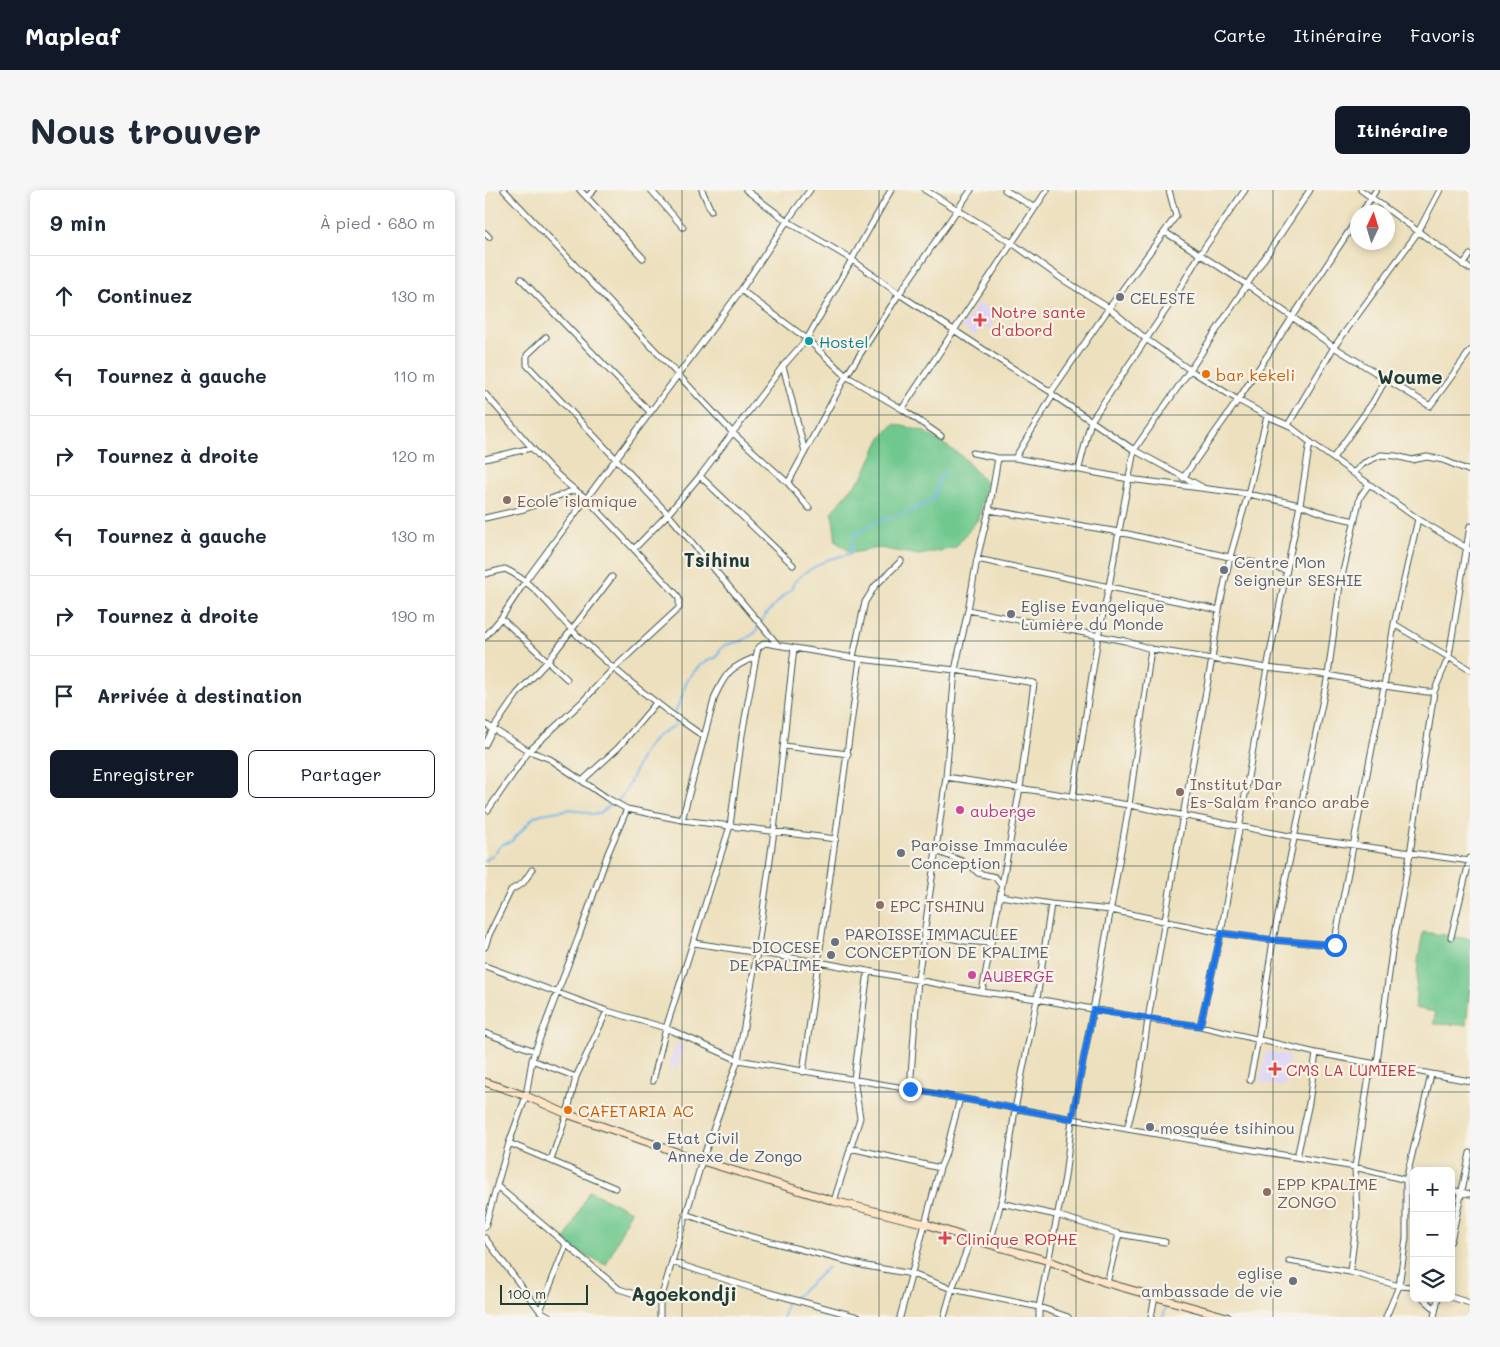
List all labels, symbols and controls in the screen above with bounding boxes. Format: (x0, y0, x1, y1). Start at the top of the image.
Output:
text: Mapleaf (25, 20, 120, 51)
text: Carte (1214, 23, 1266, 47)
text: Itinéraire (1294, 23, 1382, 47)
text: Favoris (1410, 23, 1475, 47)
button: Itinéraire (1335, 106, 1470, 154)
text: Nous trouver (30, 107, 261, 153)
north arrow (1350, 205, 1395, 250)
text: 9 min (50, 209, 106, 236)
text: À pied · 680 m (320, 212, 435, 233)
icon: ahead (50, 282, 78, 310)
text: Continuez (97, 283, 192, 308)
text: 130 m (391, 285, 435, 306)
place label: CELESTE (1130, 287, 1195, 308)
marker: CELESTE (1114, 291, 1126, 303)
place label: Notre sante d'abord (991, 301, 1086, 340)
marker: Notre sante d'abord (973, 313, 987, 327)
place label: Hostel (819, 331, 869, 352)
marker: Hostel (803, 335, 815, 347)
icon: left (50, 362, 78, 390)
text: Tournez à gauche (97, 363, 266, 388)
place label: bar kekeli (1216, 364, 1295, 385)
district label: Woume (1377, 364, 1443, 389)
text: 110 m (393, 365, 435, 386)
marker: bar kekeli (1200, 368, 1212, 380)
icon: right (50, 442, 78, 470)
text: Tournez à droite (97, 443, 259, 468)
text: 120 m (391, 445, 435, 466)
place label: Ecole islamique (517, 490, 637, 511)
marker: Ecole islamique (501, 494, 513, 506)
icon: left (50, 522, 78, 550)
text: Tournez à gauche (97, 523, 266, 548)
text: 130 m (391, 525, 435, 546)
district label: Tsihinu (684, 547, 750, 572)
place label: Centre Mon Seigneur SESHIE (1234, 551, 1363, 590)
marker: Centre Mon Seigneur SESHIE (1218, 564, 1230, 576)
place label: Eglise Evangelique Lumière du Monde (1021, 595, 1165, 634)
icon: right (50, 602, 78, 630)
text: Tournez à droite (97, 603, 259, 628)
text: 190 m (391, 605, 435, 626)
marker: Eglise Evangelique Lumière du Monde (1005, 608, 1017, 620)
icon: arrive (50, 682, 78, 710)
text: Arrivée à destination (97, 683, 302, 708)
button: Enregistrer (50, 750, 238, 798)
button: Partager (248, 750, 435, 798)
place label: Institut Dar Es-Salam franco arabe (1190, 773, 1370, 812)
marker: Institut Dar Es-Salam franco arabe (1174, 786, 1186, 798)
place label: auberge (970, 800, 1036, 821)
marker: auberge (954, 804, 966, 816)
place label: Paroisse Immaculée Conception (911, 834, 1068, 873)
marker: Paroisse Immaculée Conception (895, 847, 907, 859)
place label: EPC TSHINU (890, 895, 984, 916)
marker: EPC TSHINU (874, 899, 886, 911)
place label: PAROISSE IMMACULEE CONCEPTION DE KPALIME (845, 923, 1049, 962)
route start (1324, 934, 1347, 957)
place label: DIOCESE DE KPALIME (729, 936, 821, 975)
marker: PAROISSE IMMACULEE CONCEPTION DE KPALIME (829, 936, 841, 948)
marker: DIOCESE DE KPALIME (825, 949, 837, 961)
place label: AUBERGE (982, 965, 1054, 986)
marker: AUBERGE (966, 969, 978, 981)
place label: CMS LA LUMIERE (1286, 1059, 1416, 1080)
marker: CMS LA LUMIERE (1268, 1062, 1282, 1076)
route end (899, 1078, 922, 1101)
place label: CAFETARIA AC (578, 1100, 694, 1121)
marker: CAFETARIA AC (562, 1104, 574, 1116)
place label: mosquée tsihinou (1160, 1117, 1295, 1138)
marker: mosquée tsihinou (1144, 1121, 1156, 1133)
place label: Etat Civil Annexe de Zongo (667, 1127, 802, 1166)
marker: Etat Civil Annexe de Zongo (651, 1140, 663, 1152)
map controls (1410, 1167, 1455, 1302)
button: + (1410, 1167, 1455, 1212)
place label: EPP KPALIME ZONGO (1277, 1173, 1377, 1212)
marker: EPP KPALIME ZONGO (1261, 1186, 1273, 1198)
button: − (1410, 1212, 1455, 1257)
place label: Clinique ROPHE (956, 1228, 1077, 1249)
marker: Clinique ROPHE (938, 1231, 952, 1245)
button: layers (1410, 1257, 1455, 1302)
place label: eglise ambassade de vie (1141, 1262, 1283, 1301)
marker: eglise ambassade de vie (1287, 1275, 1299, 1287)
district label: Agoekondji (631, 1281, 737, 1306)
scale bar (500, 1282, 587, 1305)
text: 100 m (507, 1284, 546, 1303)

